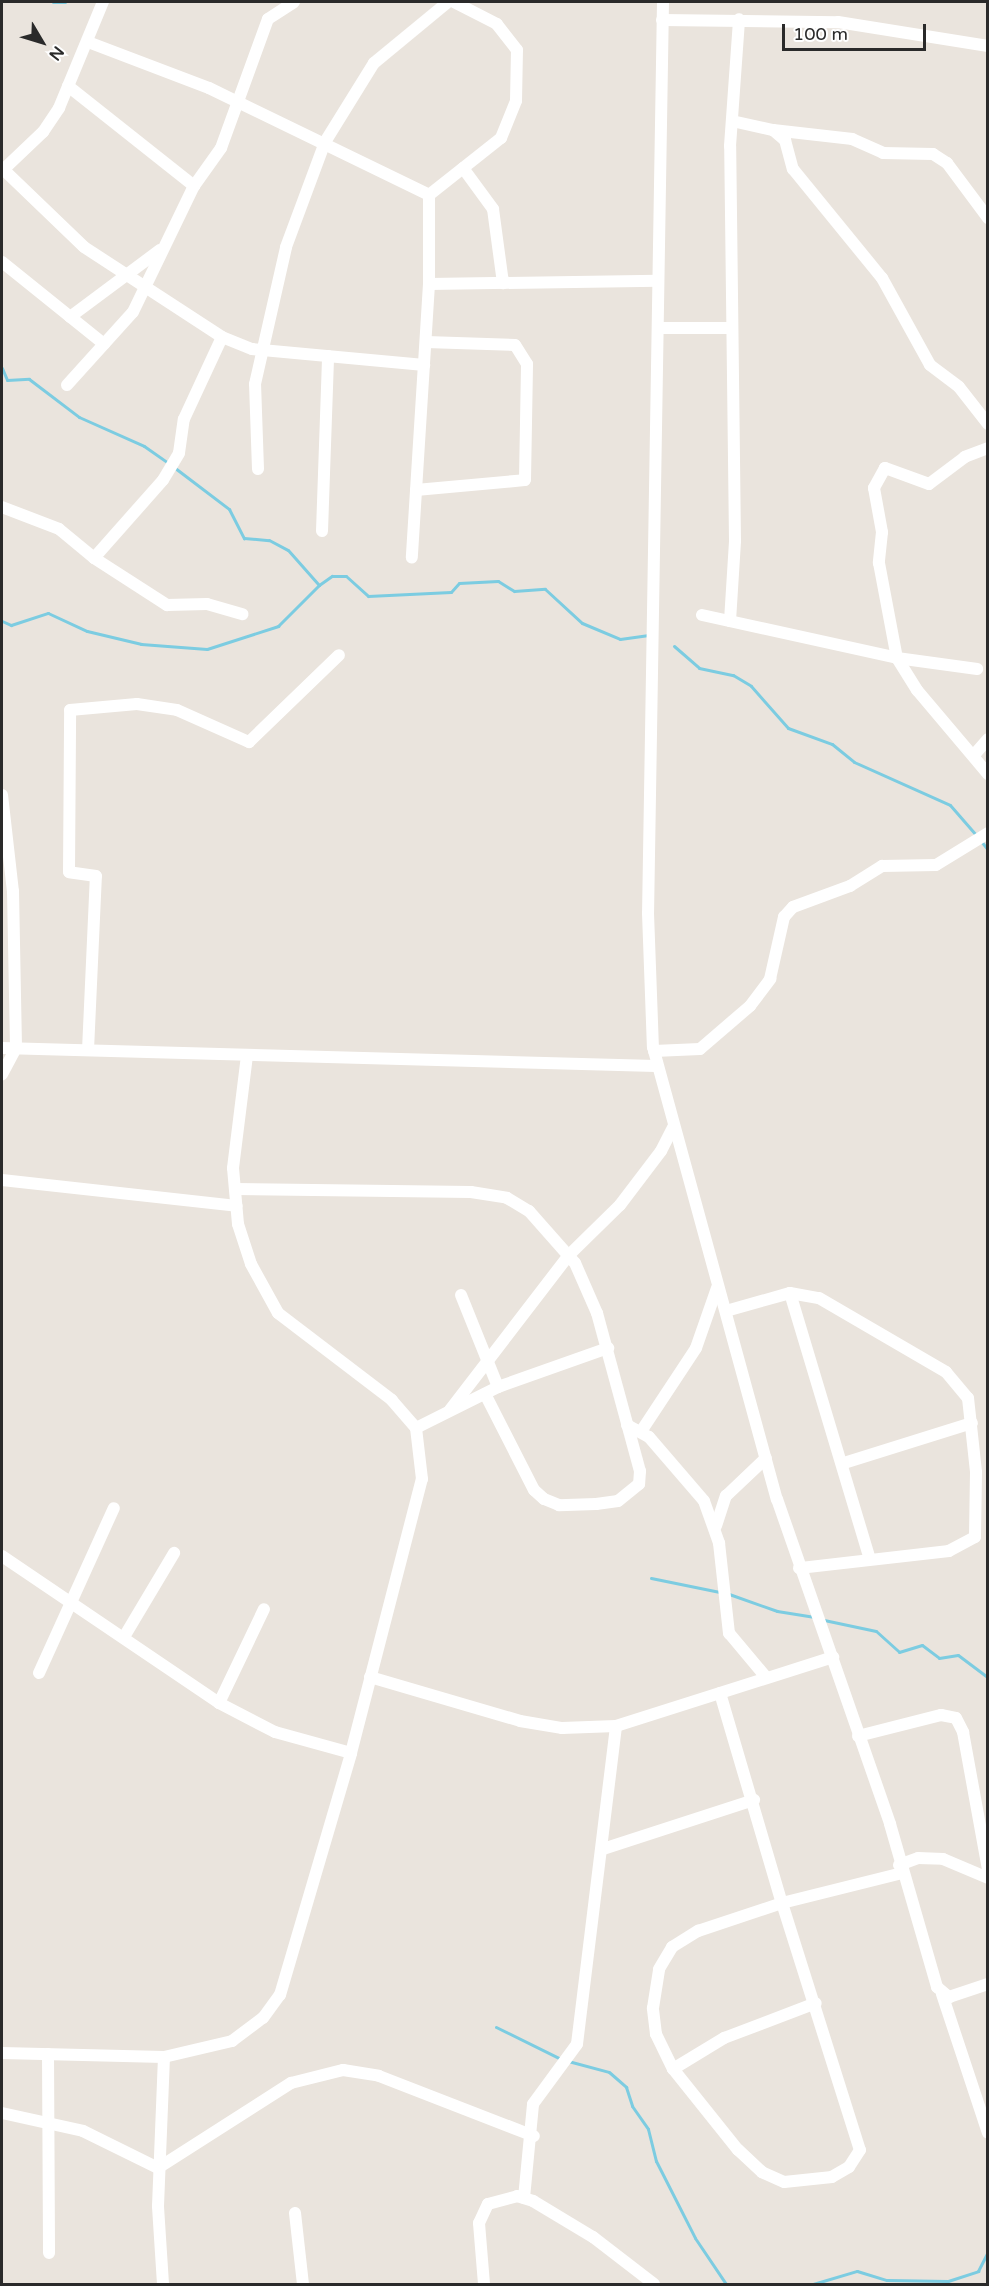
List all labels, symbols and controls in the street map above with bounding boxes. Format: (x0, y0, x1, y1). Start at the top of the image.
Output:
north arrow (12, 12, 72, 72)
scale bar (785, 12, 929, 50)
text: 100 m (793, 23, 848, 45)
text: N (44, 42, 68, 64)

